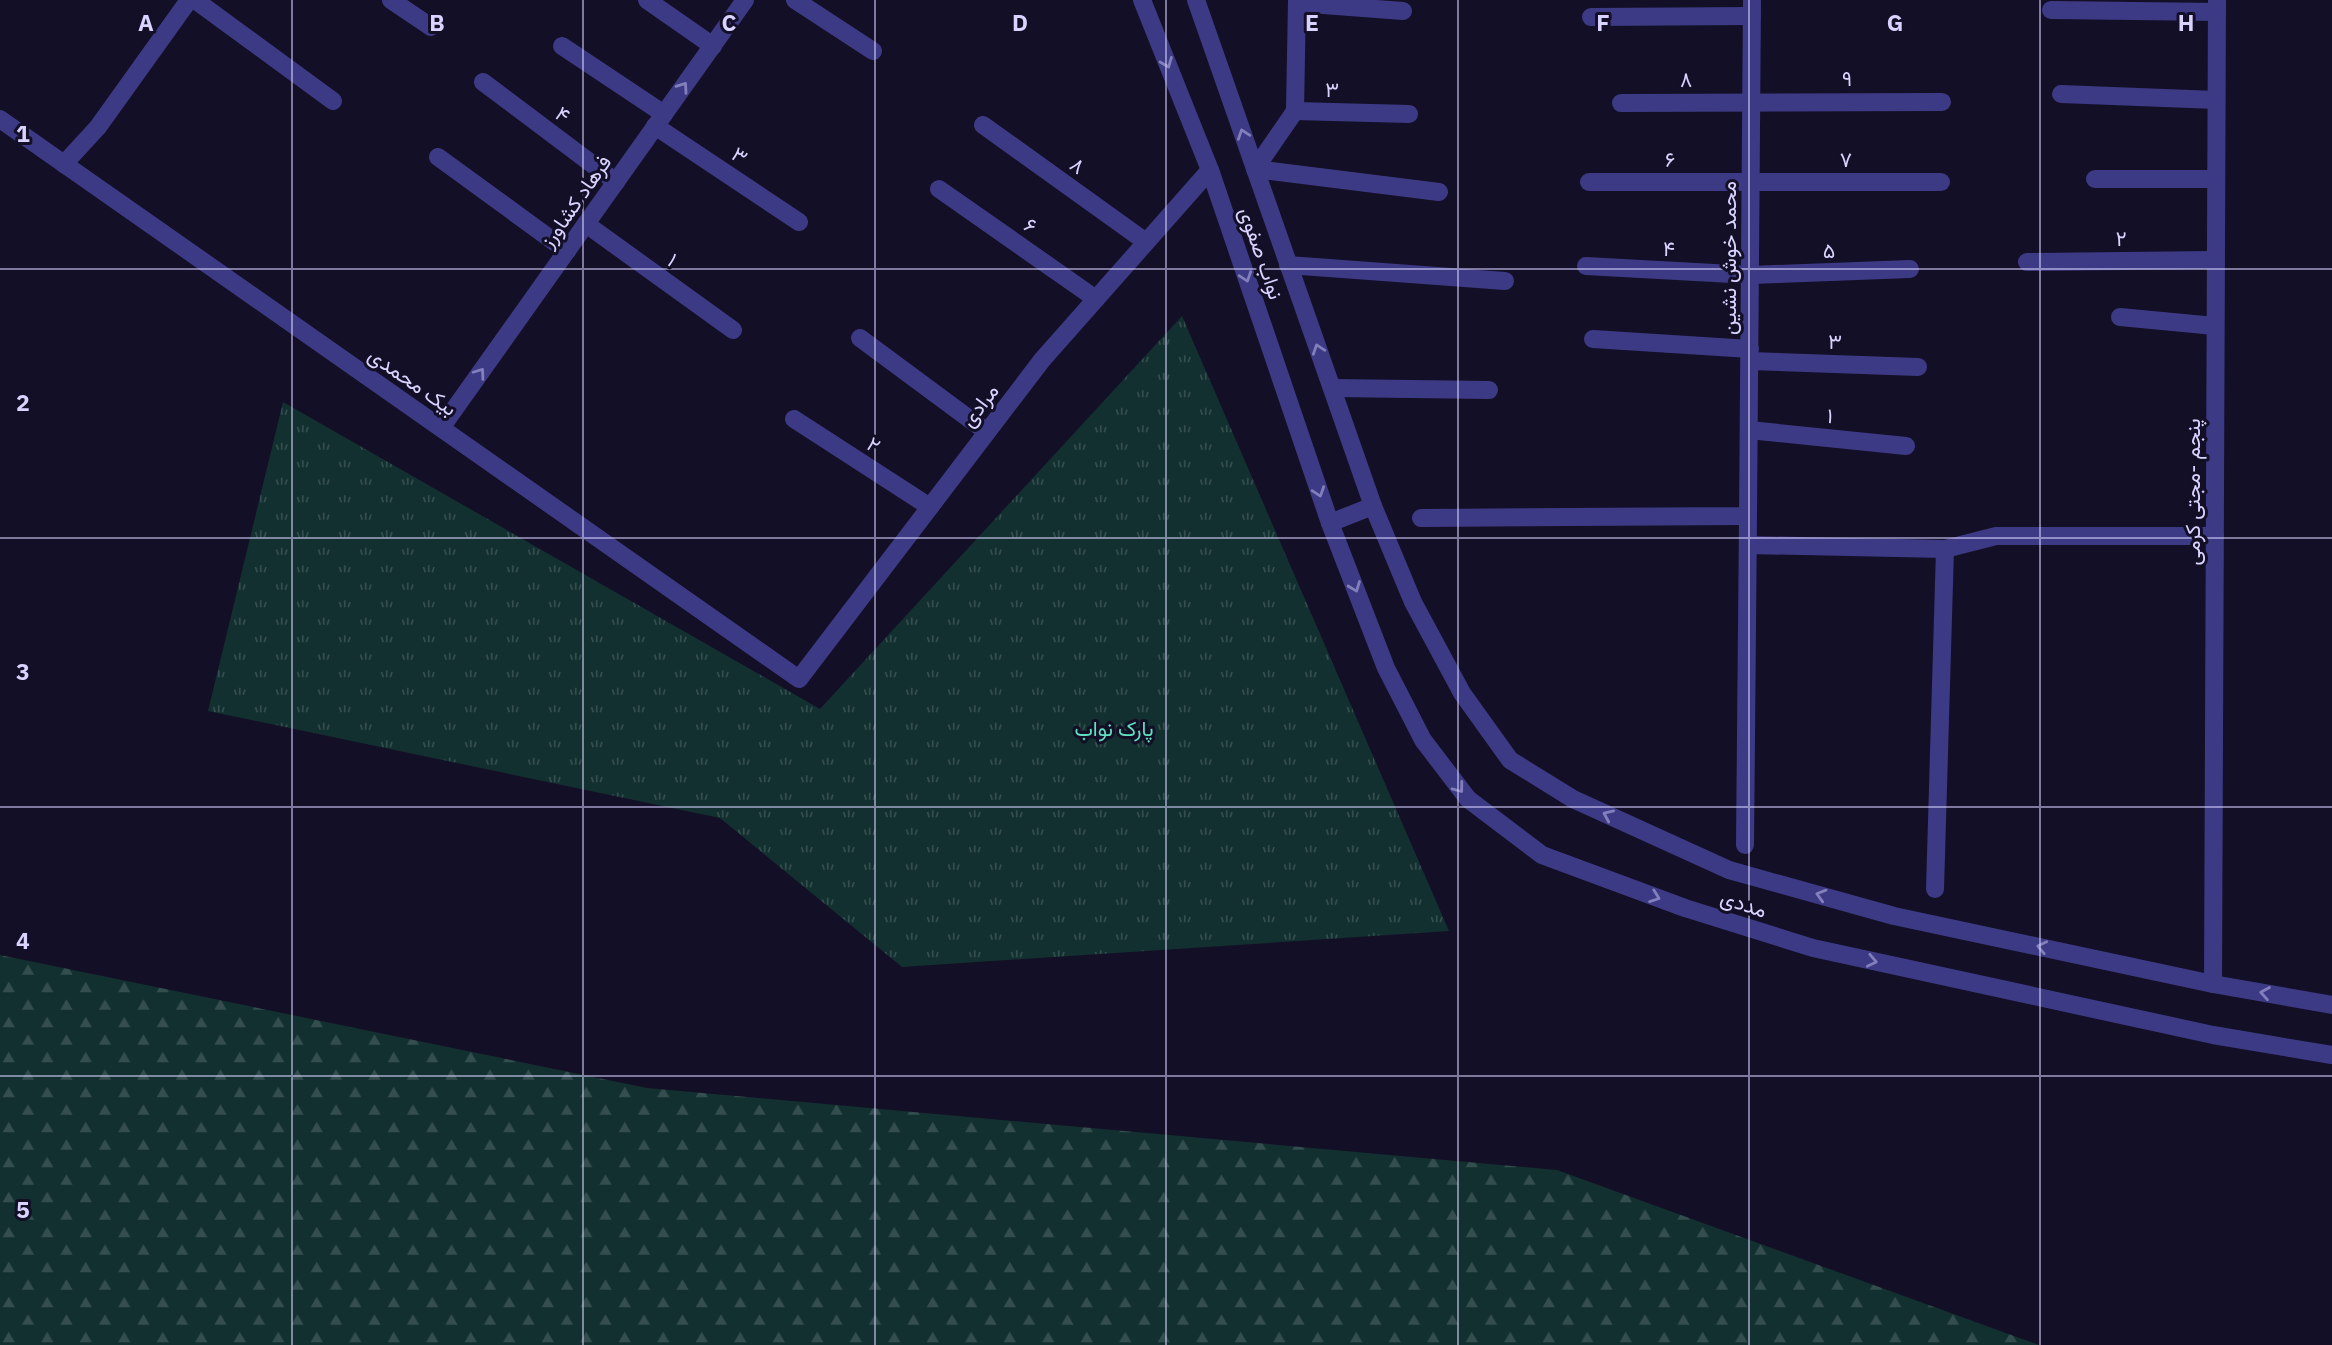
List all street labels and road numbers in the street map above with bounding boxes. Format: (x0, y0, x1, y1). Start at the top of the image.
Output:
street label: ۹ (1842, 64, 1852, 92)
street label: ۸ (1680, 65, 1692, 93)
street label: ۳ (1325, 75, 1339, 103)
street label: ۴ (550, 99, 576, 129)
street label: ۳ (726, 140, 754, 170)
street label: ۶ (1665, 145, 1675, 173)
street label: ۷ (1840, 145, 1852, 173)
street label: فرهاد کشاورز (532, 149, 617, 254)
street label: ۸ (1065, 150, 1091, 180)
street label: محمد خوش نشین (1714, 181, 1742, 335)
street label: نواب صفوی (1233, 203, 1291, 303)
street label: ۶ (1019, 211, 1043, 239)
street label: ۲ (2115, 224, 2127, 252)
street label: ۴ (1662, 234, 1676, 262)
street label: ۵ (1822, 236, 1836, 264)
street label: ۱ (662, 246, 684, 272)
street label: ۳ (1828, 327, 1842, 355)
street label: بیک محمدی (363, 340, 463, 422)
street label: مرادی (953, 378, 1005, 432)
street label: ۱ (1826, 401, 1834, 429)
street label: پنجم -مجتی کرمی (2178, 418, 2207, 566)
street label: ۲ (862, 429, 886, 459)
street label: مددی (1717, 882, 1771, 924)

